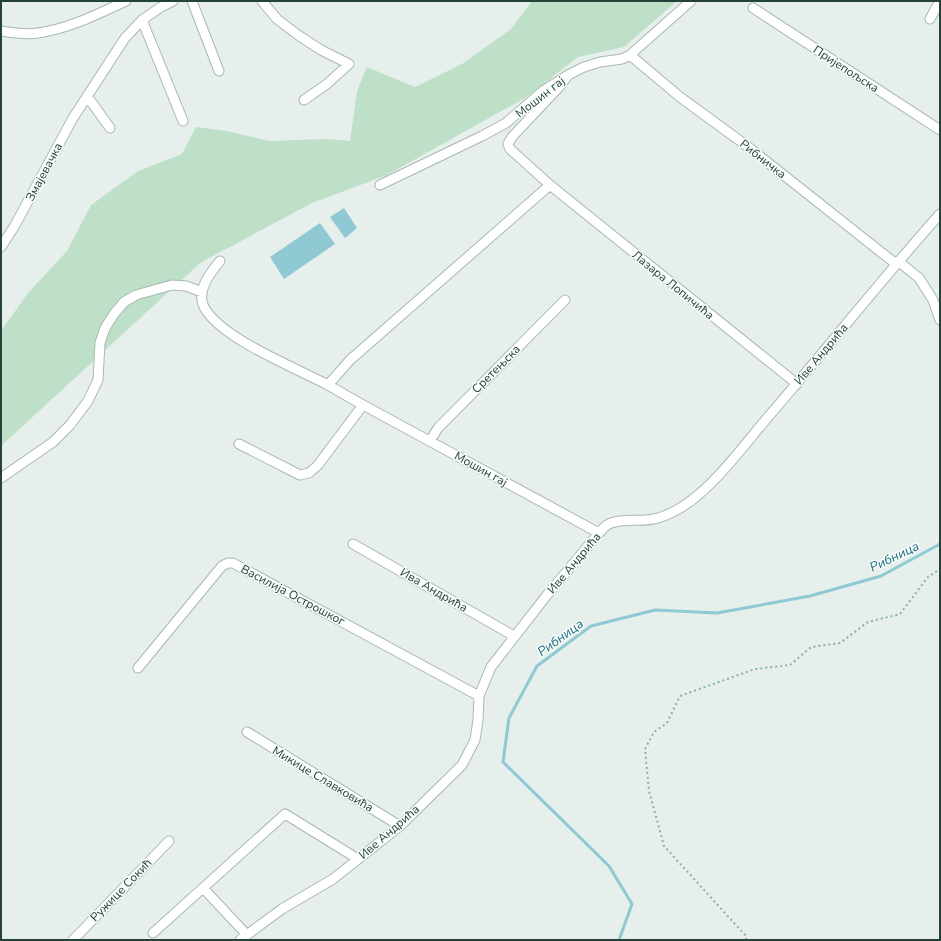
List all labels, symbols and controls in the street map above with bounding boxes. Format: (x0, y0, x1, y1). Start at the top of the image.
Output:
street label: Пријепољска (810, 42, 882, 96)
street label: Мошин гај (512, 73, 568, 121)
street label: Рибничка (737, 136, 789, 182)
street label: Змајевачка (22, 140, 66, 204)
street label: Лазара Лопичића (629, 247, 717, 323)
street label: Иве Андрића (791, 320, 851, 388)
street label: Сретењска (468, 341, 524, 397)
street label: Мошин гај (452, 448, 510, 490)
street label: Иве Андрића (544, 529, 604, 597)
water label: Рибница (867, 537, 922, 577)
street label: Василија Острошког (238, 561, 349, 630)
street label: Ива Андрића (397, 564, 471, 616)
water label: Рибница (534, 615, 587, 661)
street label: Микице Славковића (269, 742, 377, 816)
street label: Иве Андрића (355, 801, 423, 863)
street label: Ружице Сокић (87, 855, 155, 925)

